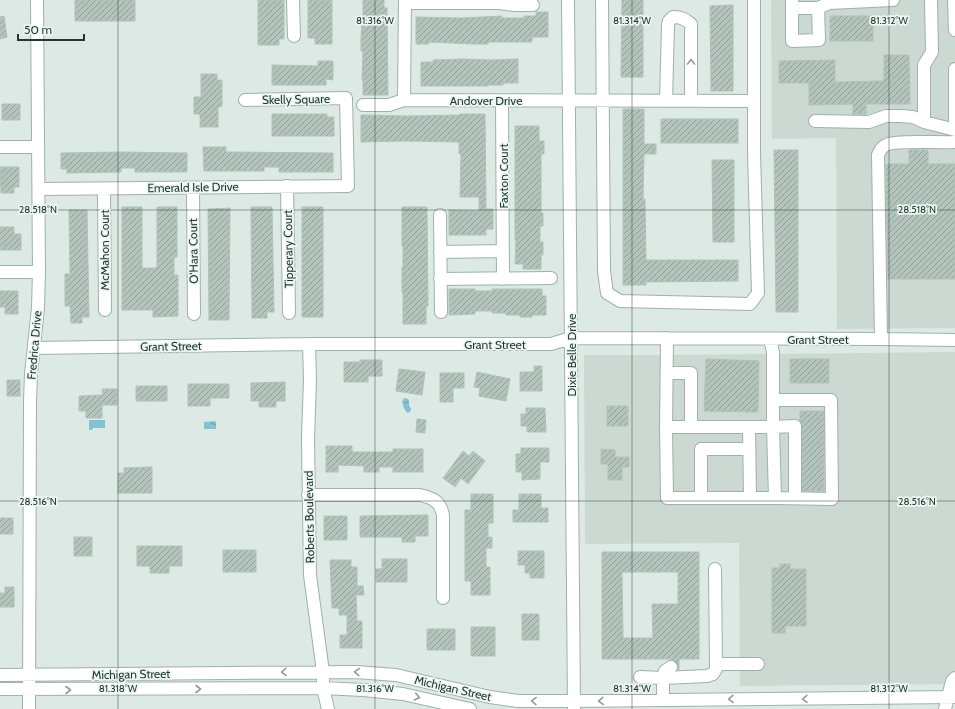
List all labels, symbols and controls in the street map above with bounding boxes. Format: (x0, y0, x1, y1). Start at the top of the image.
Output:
text: 81.316°W (356, 14, 395, 27)
text: 81.314°W (613, 14, 652, 27)
text: 81.312°W (870, 14, 908, 27)
scale bar (18, 16, 84, 42)
text: 50 m (24, 22, 52, 37)
one-way arrow (687, 59, 695, 65)
street label: Skelly Square (262, 91, 330, 107)
street label: Andover Drive (450, 93, 522, 108)
street label: Faxton Court (496, 144, 511, 209)
street label: Emerald Isle Drive (147, 179, 239, 195)
text: 28.518°N (19, 203, 57, 216)
text: 28.518°N (898, 203, 936, 216)
street label: McMahon Court (97, 210, 112, 290)
street label: Tipperary Court (280, 210, 296, 288)
street label: O'Hara Court (185, 218, 201, 284)
street label: Fredrica Drive (24, 310, 44, 380)
street label: Dixie Belle Drive (564, 314, 579, 396)
street label: Grant Street (787, 332, 849, 347)
street label: Grant Street (464, 337, 526, 352)
street label: Grant Street (140, 338, 202, 354)
street label: Roberts Boulevard (301, 471, 317, 563)
text: 28.516°N (19, 495, 57, 508)
text: 28.516°N (898, 495, 936, 508)
street label: Michigan Street (92, 666, 170, 682)
one-way arrow (281, 668, 287, 676)
one-way arrow (354, 668, 360, 677)
street label: Michigan Street (413, 672, 493, 704)
text: 81.318°W (99, 682, 138, 695)
text: 81.316°W (356, 682, 395, 695)
text: 81.314°W (613, 682, 652, 695)
text: 81.312°W (870, 682, 908, 695)
one-way arrow (195, 685, 201, 693)
one-way arrow (65, 686, 71, 694)
one-way arrow (414, 693, 421, 701)
one-way arrow (802, 694, 808, 703)
one-way arrow (728, 695, 734, 704)
one-way arrow (531, 697, 537, 705)
one-way arrow (598, 697, 604, 705)

